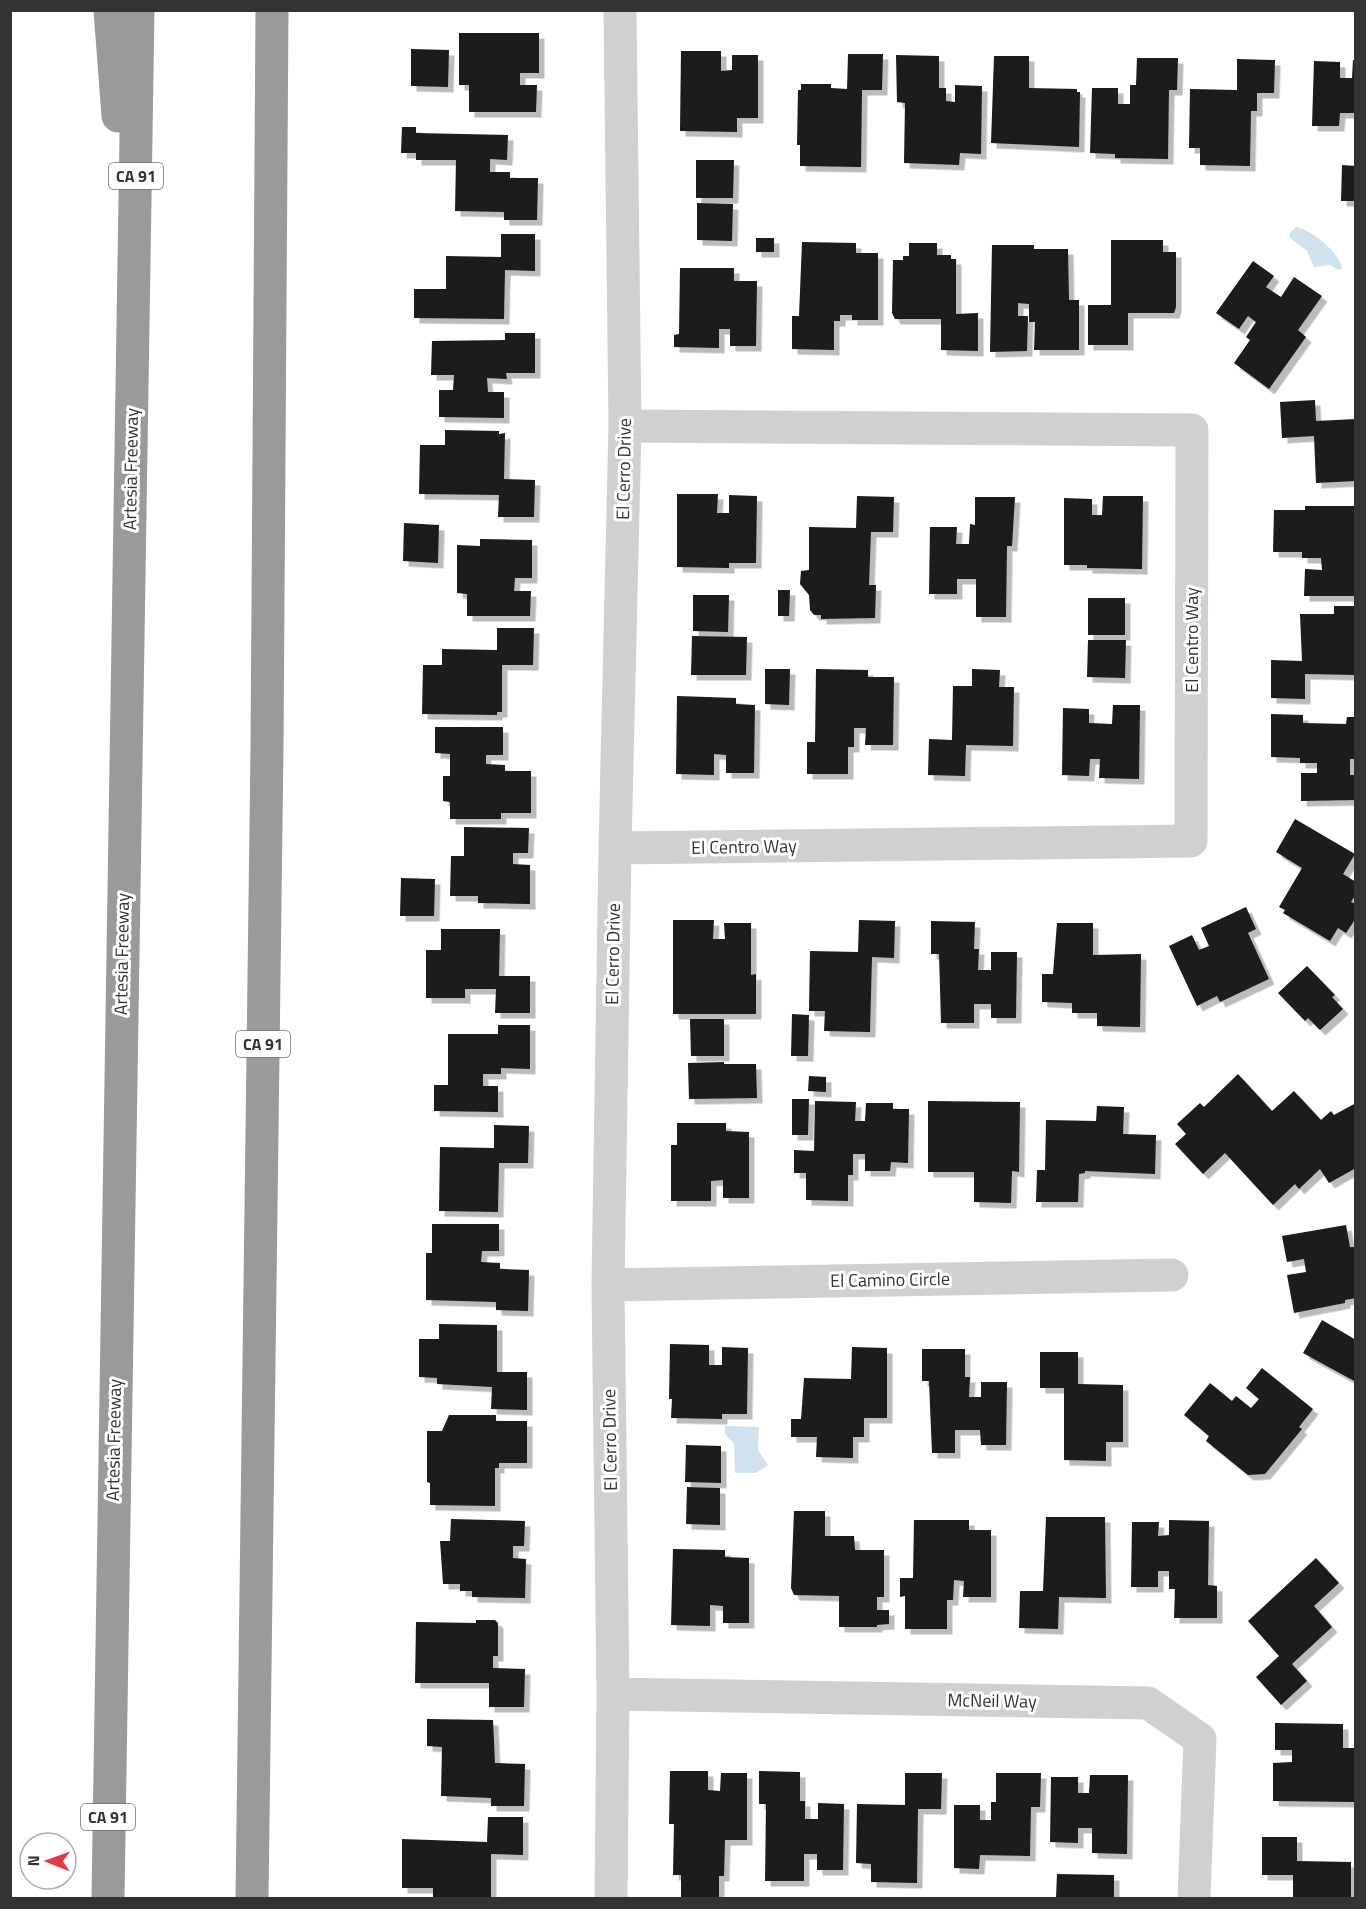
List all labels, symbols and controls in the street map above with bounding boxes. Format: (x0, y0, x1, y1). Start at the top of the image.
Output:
road number: CA 91 (109, 163, 163, 189)
street label: Artesia Freeway (116, 407, 145, 530)
street label: El Cerro Drive (609, 418, 638, 520)
street label: El Centro Way (1178, 587, 1205, 693)
street label: El Centro Way (691, 832, 797, 861)
street label: Artesia Freeway (107, 892, 136, 1015)
street label: El Cerro Drive (598, 903, 627, 1005)
road number: CA 91 (236, 1031, 290, 1057)
street label: El Camino Circle (830, 1265, 950, 1294)
street label: Artesia Freeway (99, 1378, 128, 1501)
street label: El Cerro Drive (595, 1389, 624, 1491)
street label: McNeil Way (947, 1686, 1037, 1715)
road number: CA 91 (81, 1804, 135, 1830)
north arrow (18, 1831, 78, 1891)
text: N (21, 1855, 45, 1866)

